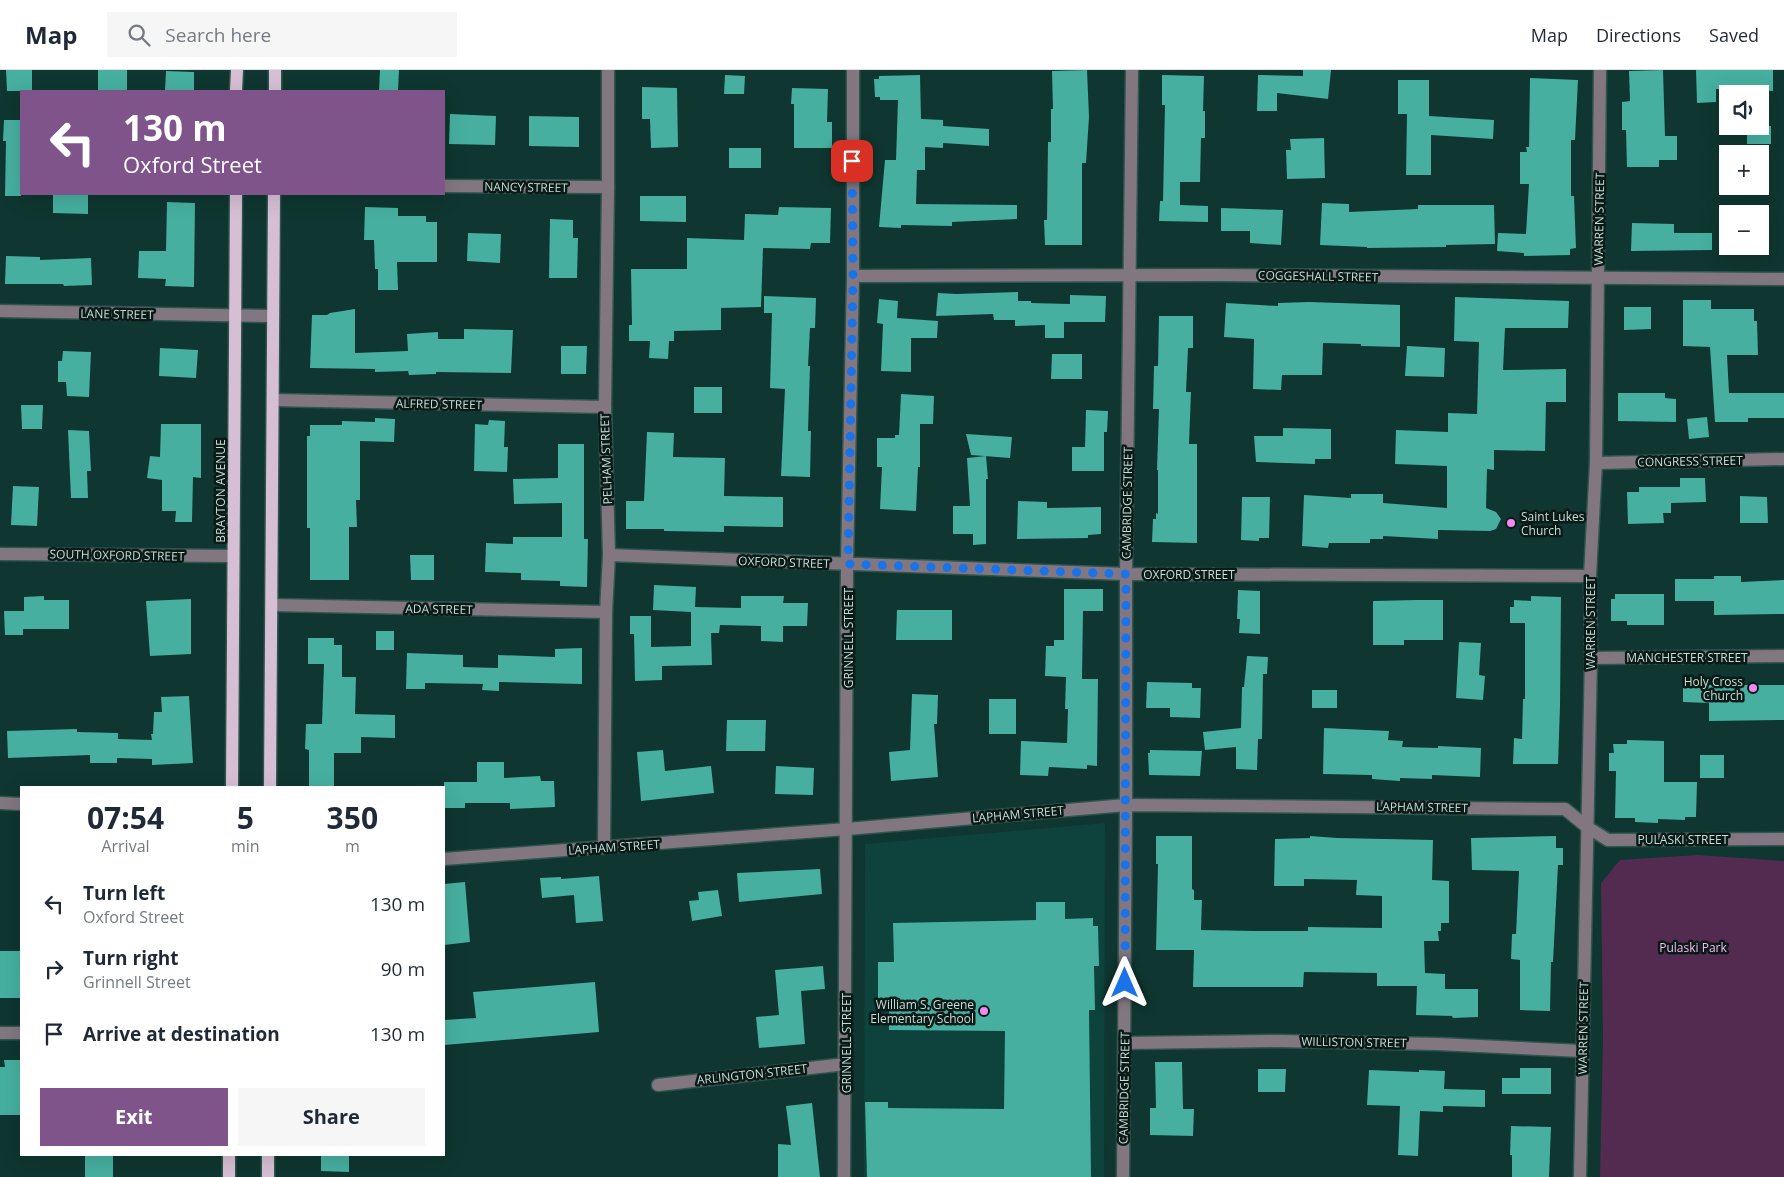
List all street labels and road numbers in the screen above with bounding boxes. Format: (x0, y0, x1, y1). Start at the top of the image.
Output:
street label: WARREN STREET (1590, 172, 1608, 266)
street label: NANCY STREET (484, 178, 568, 196)
street label: COGGESHALL STREET (1258, 266, 1379, 286)
street label: LANE STREET (80, 305, 154, 323)
street label: ALFRED STREET (396, 395, 483, 413)
street label: PELHAM STREET (596, 413, 616, 505)
street label: BRAYTON AVENUE (212, 439, 229, 543)
street label: CAMBRIDGE STREET (1118, 446, 1136, 559)
street label: CONGRESS STREET (1637, 452, 1743, 470)
street label: SOUTH OXFORD STREET (49, 545, 185, 565)
street label: OXFORD STREET (738, 552, 830, 572)
street label: OXFORD STREET (1143, 566, 1235, 583)
street label: WARREN STREET (1582, 576, 1599, 669)
street label: GRINNELL STREET (840, 587, 857, 688)
street label: ADA STREET (405, 600, 473, 618)
street label: MANCHESTER STREET (1626, 649, 1748, 666)
street label: LAPHAM STREET (1376, 798, 1469, 816)
street label: LAPHAM STREET (971, 801, 1065, 826)
street label: PULASKI STREET (1638, 831, 1729, 848)
street label: LAPHAM STREET (568, 835, 661, 859)
street label: WARREN STREET (1574, 981, 1592, 1075)
street label: GRINNELL STREET (838, 992, 855, 1093)
street label: CAMBRIDGE STREET (1115, 1031, 1133, 1144)
street label: WILLISTON STREET (1301, 1033, 1407, 1051)
street label: ARLINGTON STREET (696, 1060, 808, 1088)

